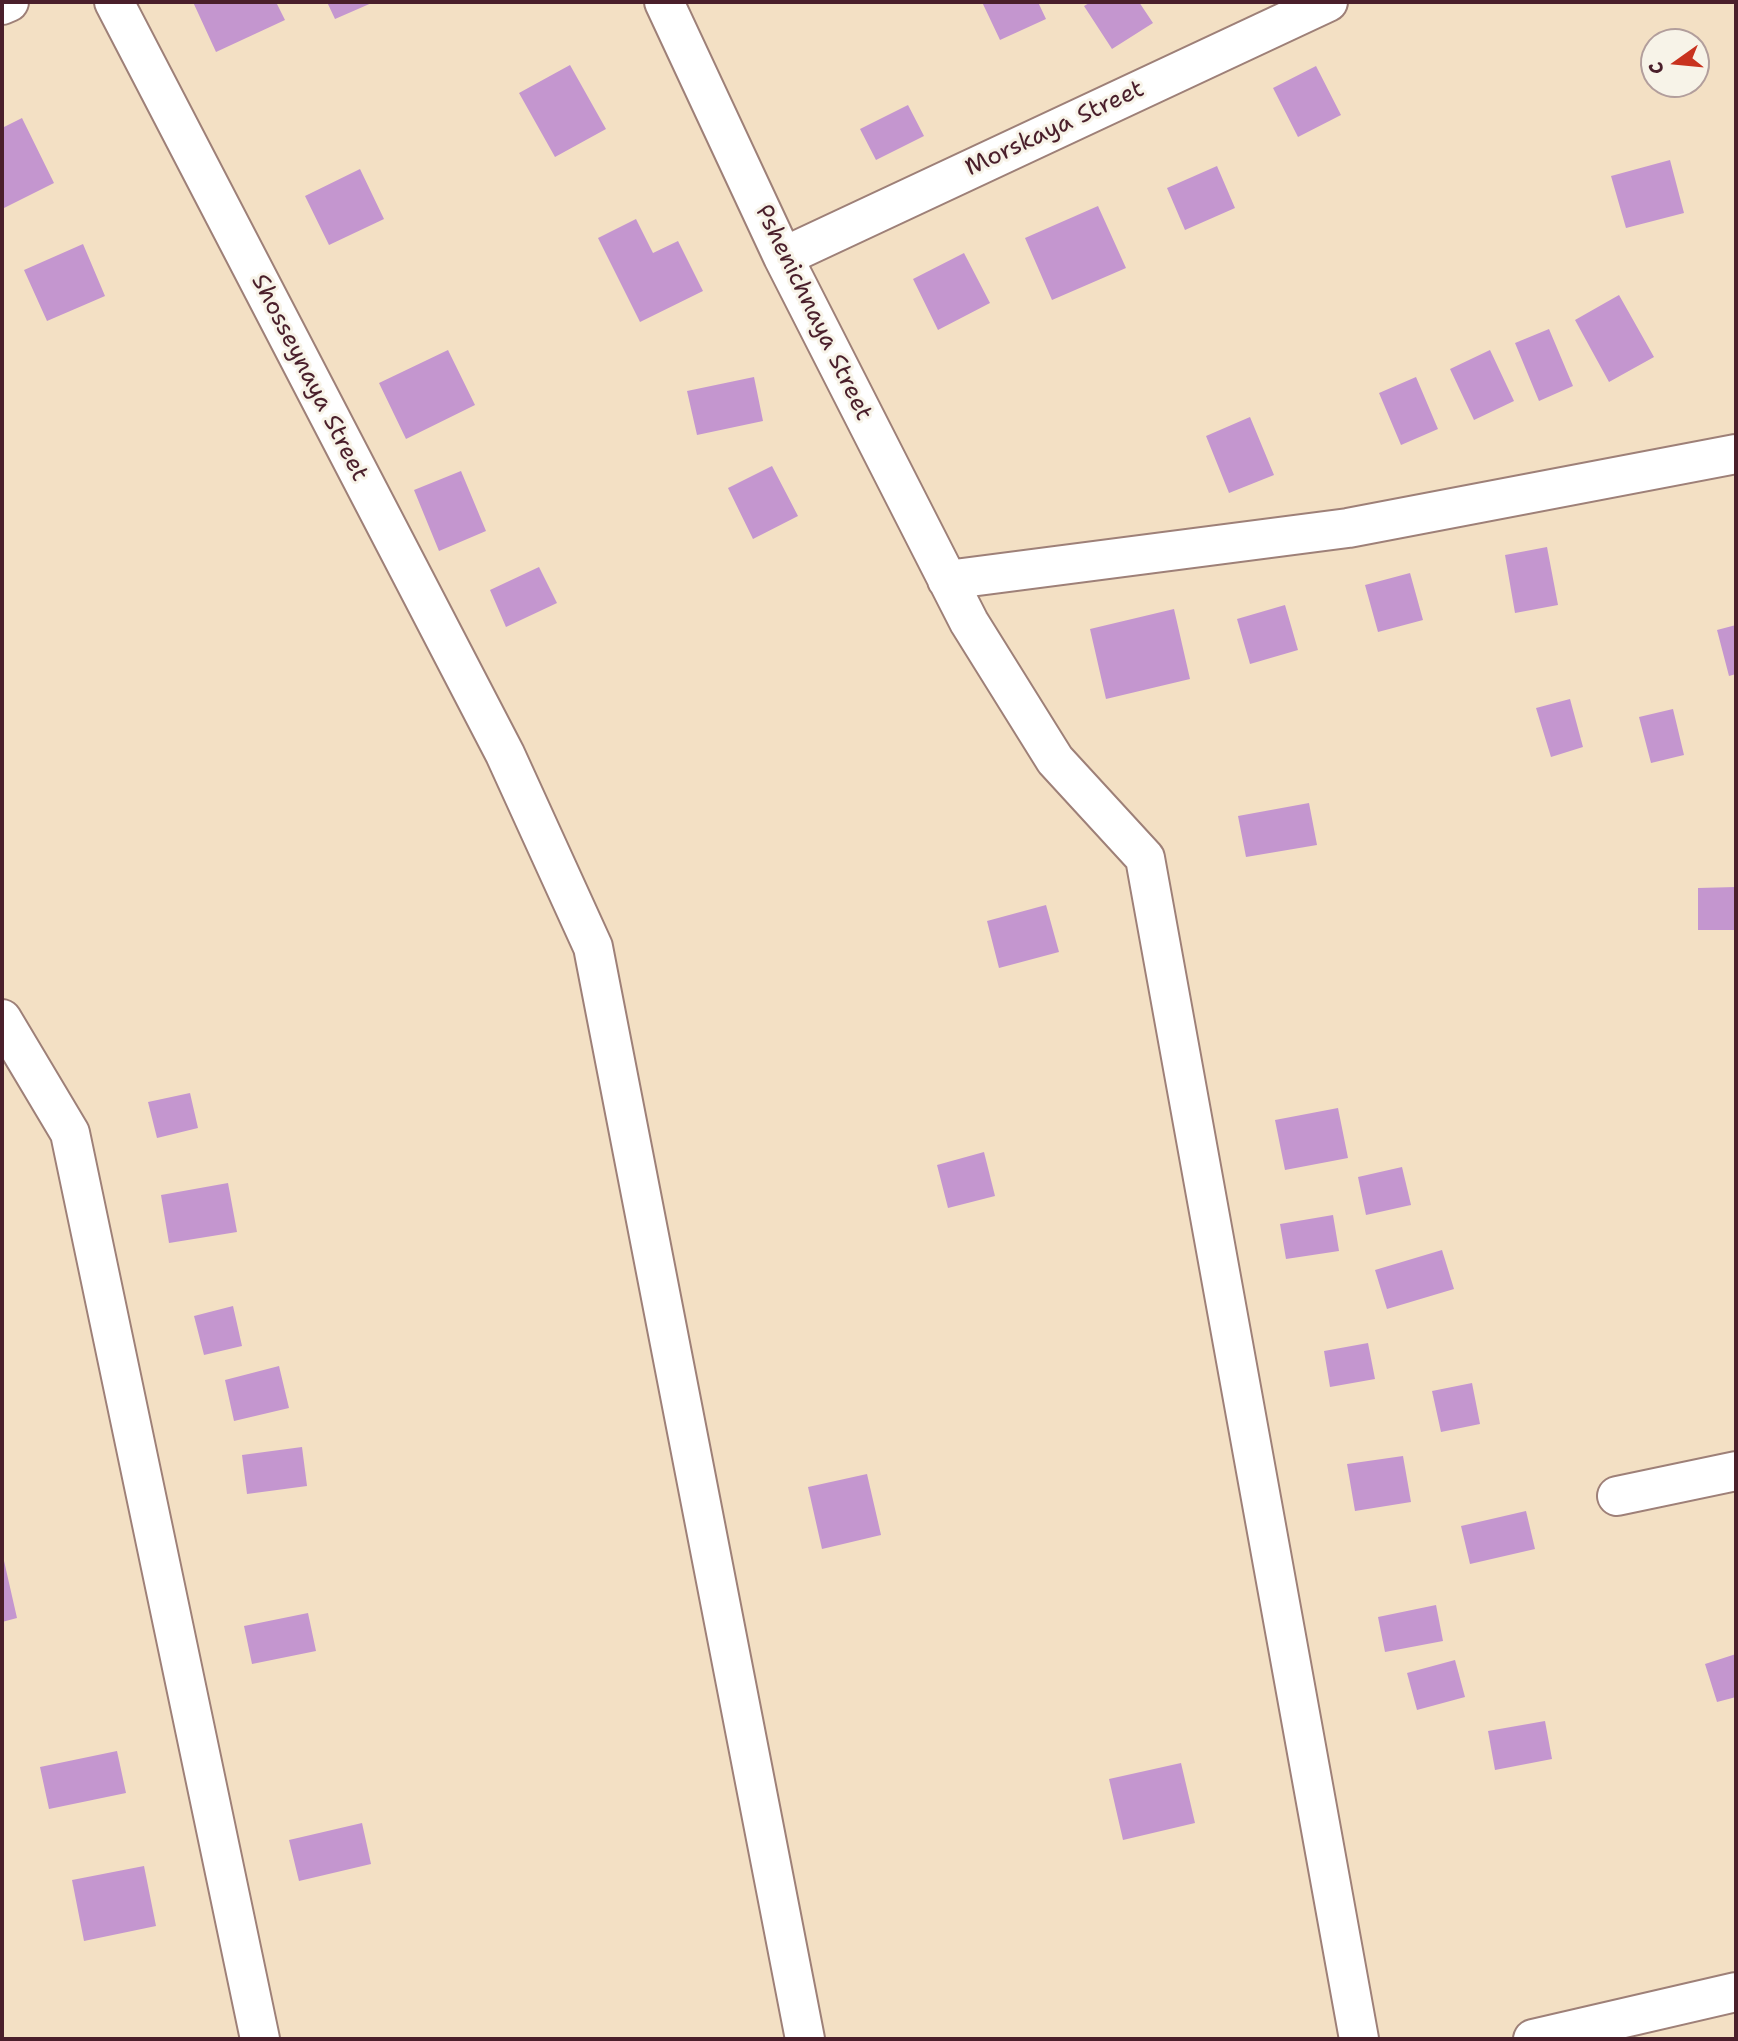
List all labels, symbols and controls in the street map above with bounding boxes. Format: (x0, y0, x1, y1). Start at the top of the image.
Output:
north arrow (1640, 28, 1710, 98)
text: С (1643, 59, 1670, 77)
street label: Morskaya Street (961, 75, 1149, 183)
street label: Pshenichnaya Street (748, 200, 878, 426)
street label: Shosseynaya Street (244, 270, 374, 486)

